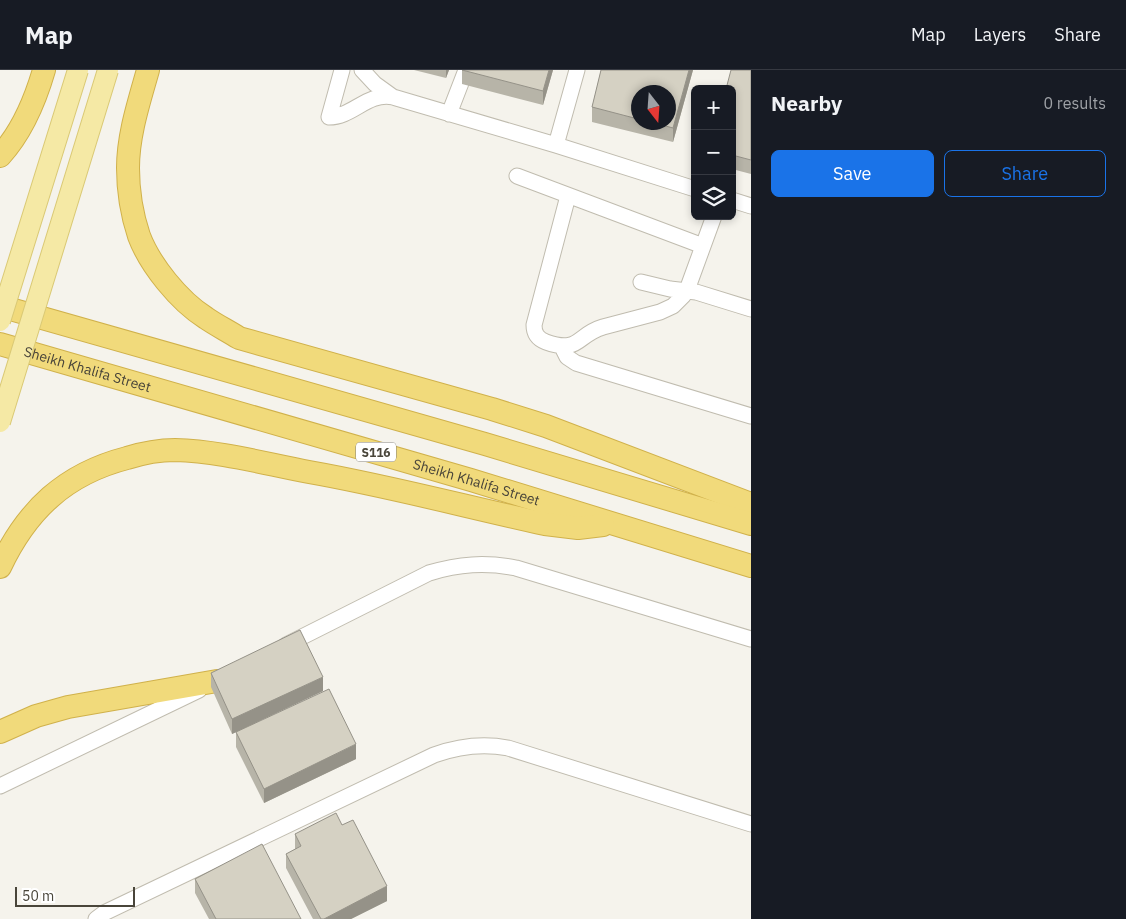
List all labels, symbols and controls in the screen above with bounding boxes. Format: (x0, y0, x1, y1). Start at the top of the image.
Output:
text: Map (25, 19, 73, 51)
text: Map (911, 23, 946, 46)
text: Layers (974, 23, 1026, 46)
text: Share (1054, 23, 1101, 46)
north arrow (631, 85, 676, 130)
map controls (691, 85, 736, 220)
button: + (691, 85, 736, 130)
text: Nearby (771, 89, 842, 117)
text: 0 results (1043, 93, 1106, 113)
button: − (691, 130, 736, 175)
button: Save (771, 150, 934, 197)
button: Share (944, 150, 1106, 197)
button: layers (691, 175, 736, 220)
street label: Sheikh Khalifa Street (22, 342, 153, 396)
road number: S116 (356, 442, 396, 462)
street label: Sheikh Khalifa Street (411, 455, 542, 510)
scale bar (15, 884, 135, 907)
text: 50 m (22, 887, 54, 905)

